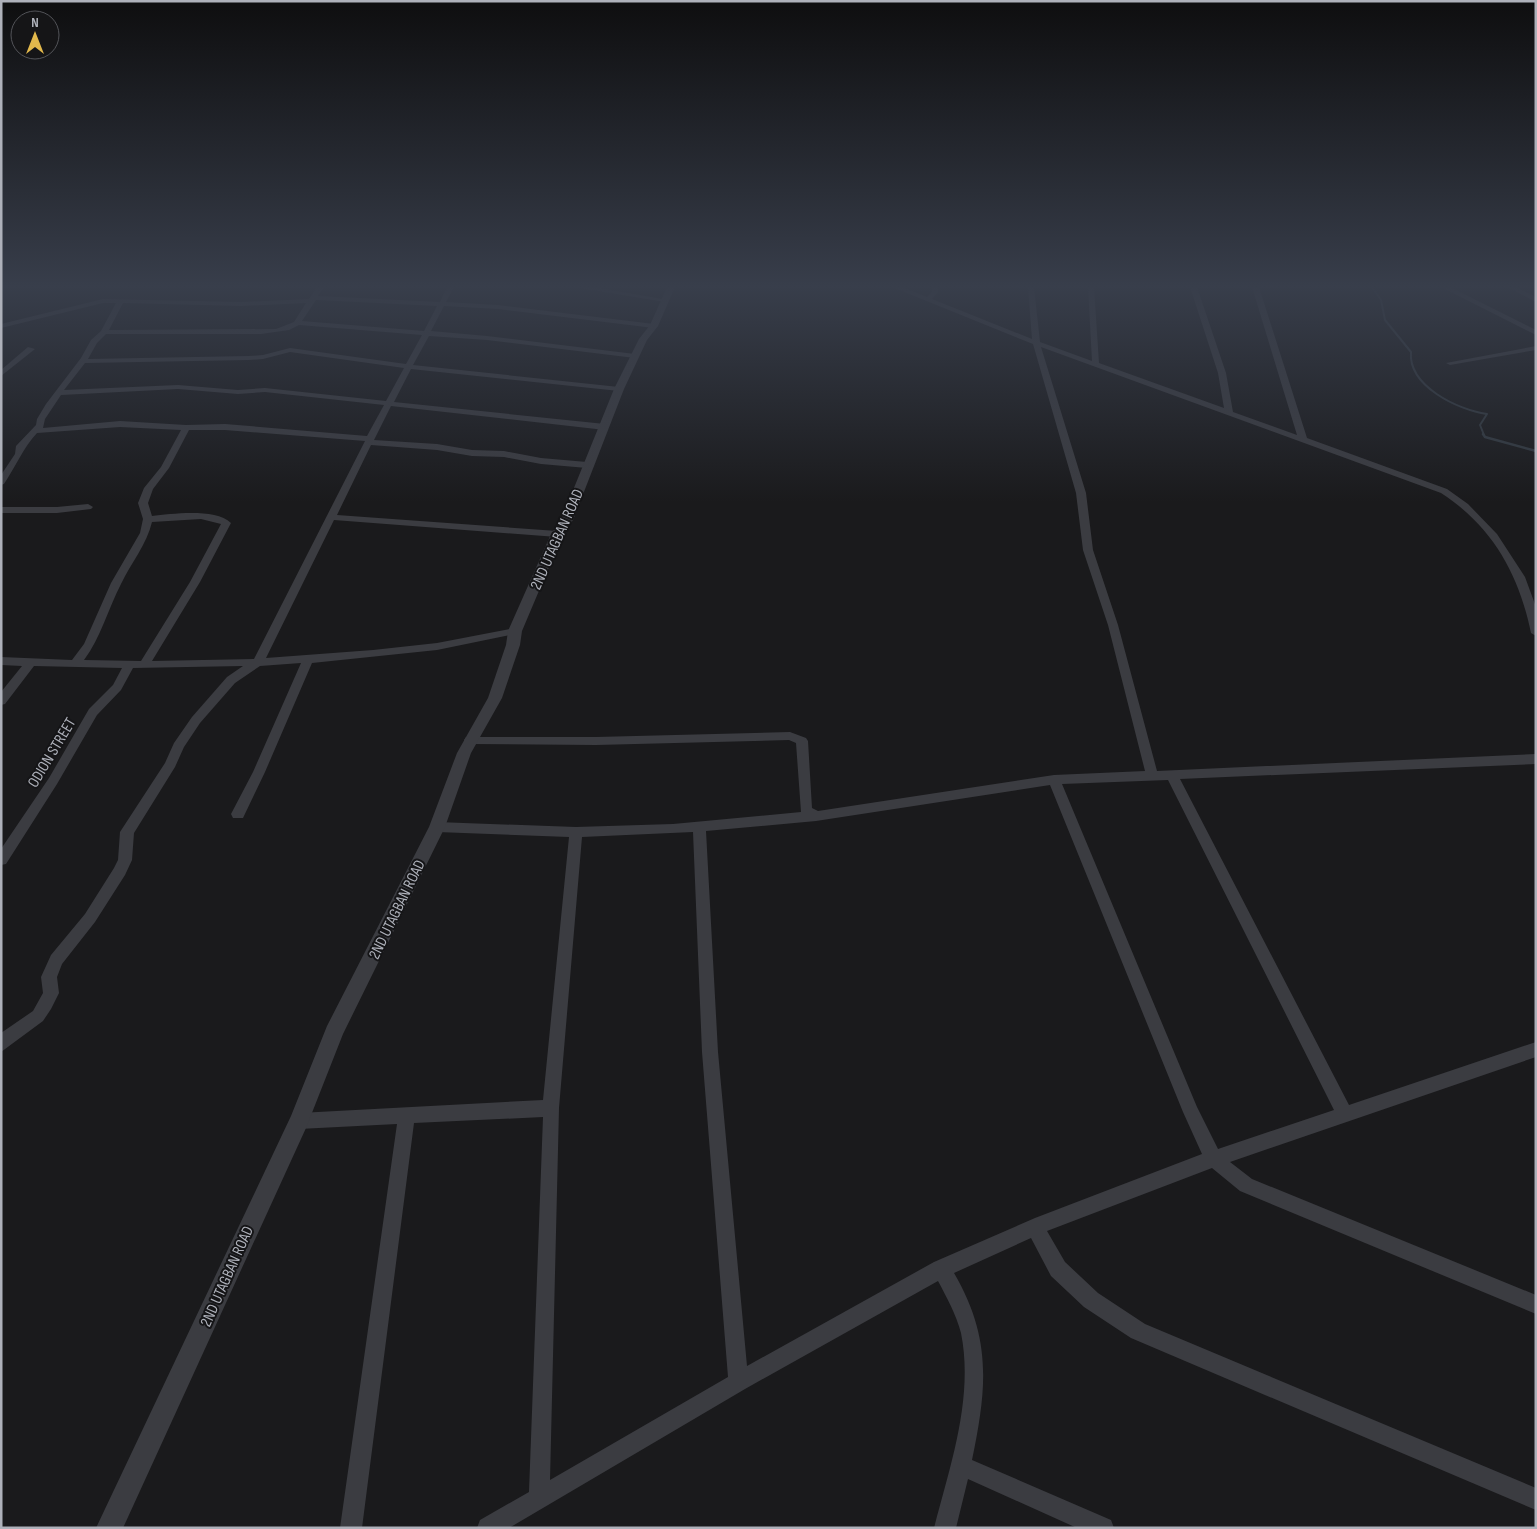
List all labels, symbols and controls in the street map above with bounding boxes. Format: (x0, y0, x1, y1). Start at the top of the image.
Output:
north arrow (10, 10, 60, 60)
text: N (31, 14, 39, 31)
street label: 2ND UTAGBAN ROAD (527, 486, 588, 593)
street label: ODION STREET (24, 714, 81, 791)
street label: 2ND UTAGBAN ROAD (365, 857, 430, 962)
street label: 2ND UTAGBAN ROAD (197, 1223, 258, 1330)

